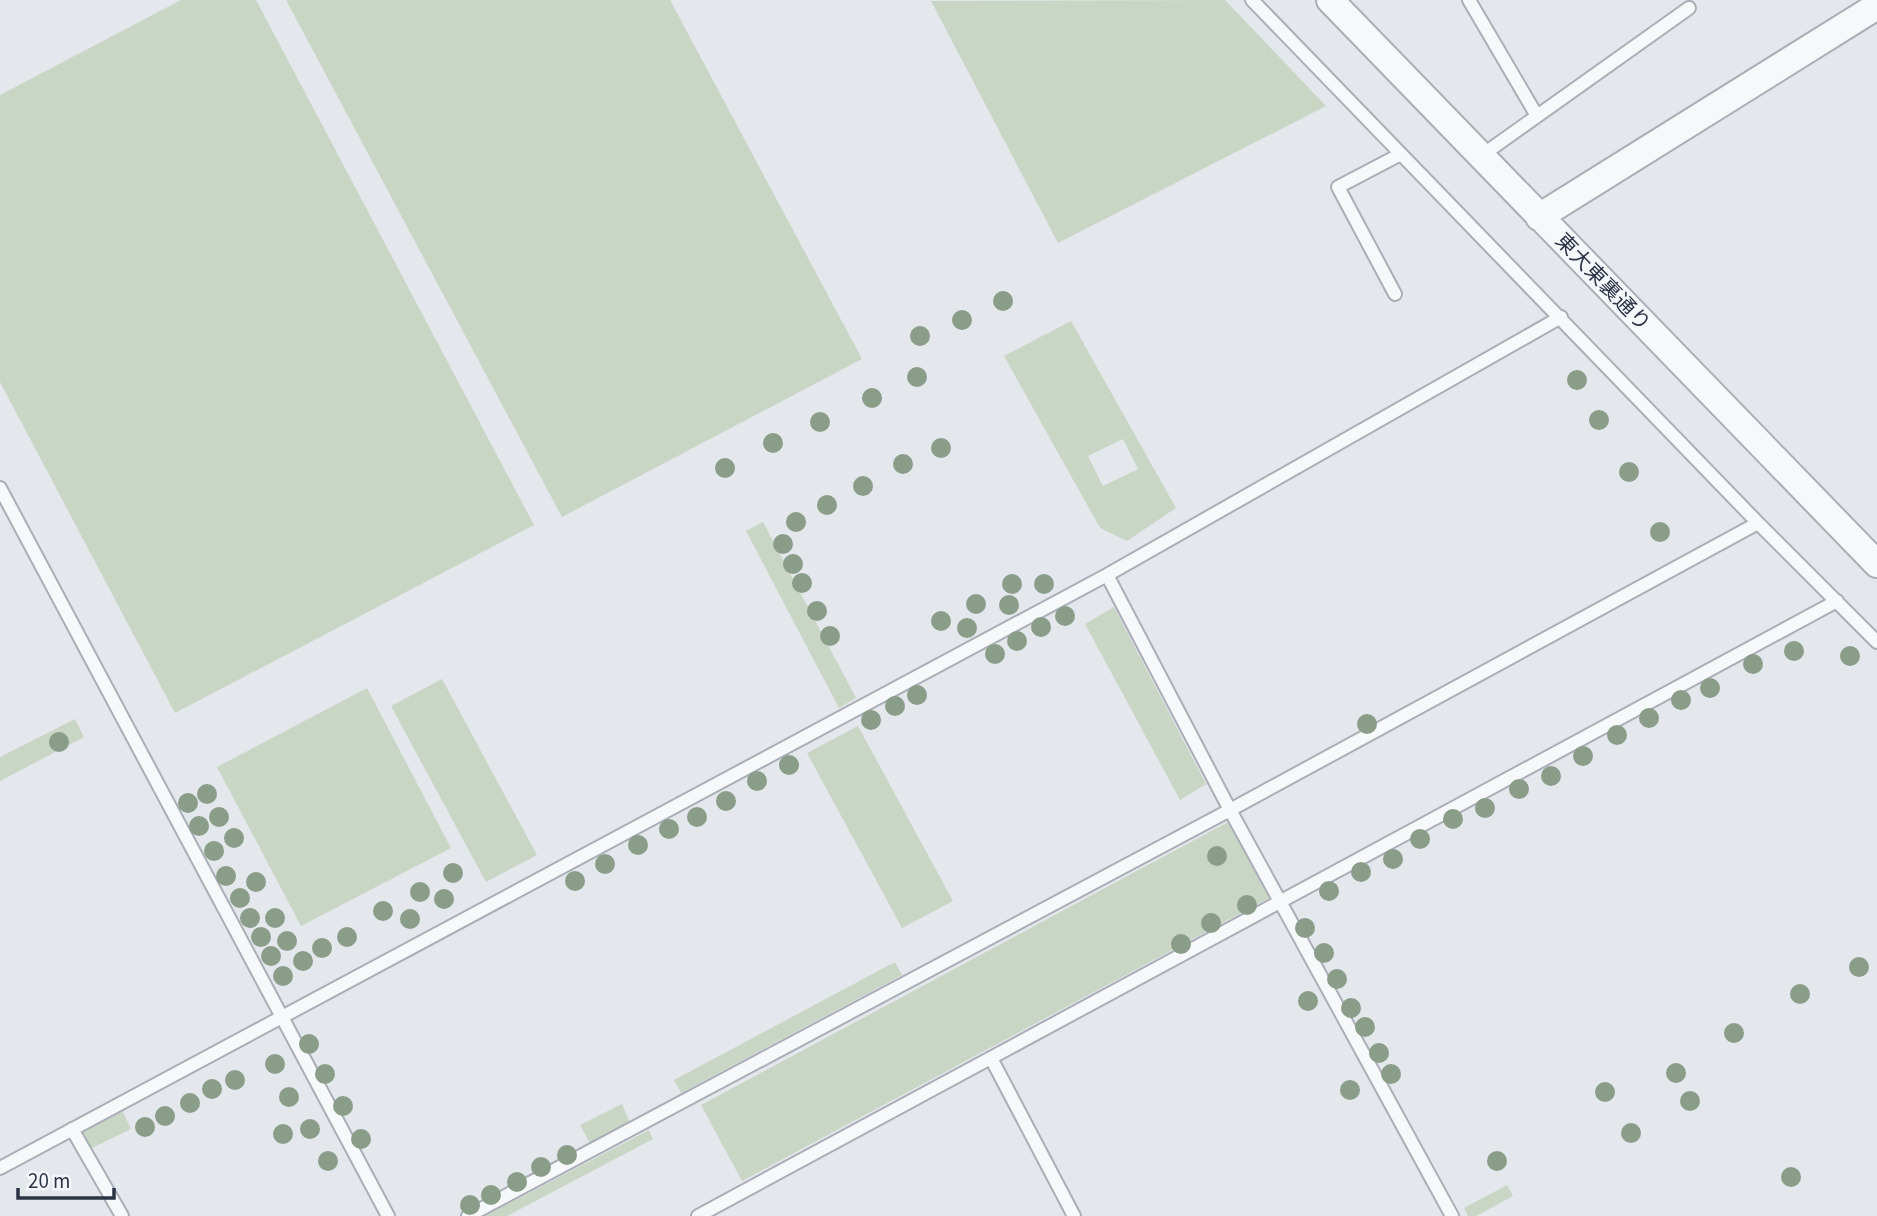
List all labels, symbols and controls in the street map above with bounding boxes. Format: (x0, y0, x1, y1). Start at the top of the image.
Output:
street label: 東大東裏通り (1548, 226, 1658, 338)
scale bar (18, 1156, 114, 1200)
text: 20 m (28, 1166, 70, 1196)

